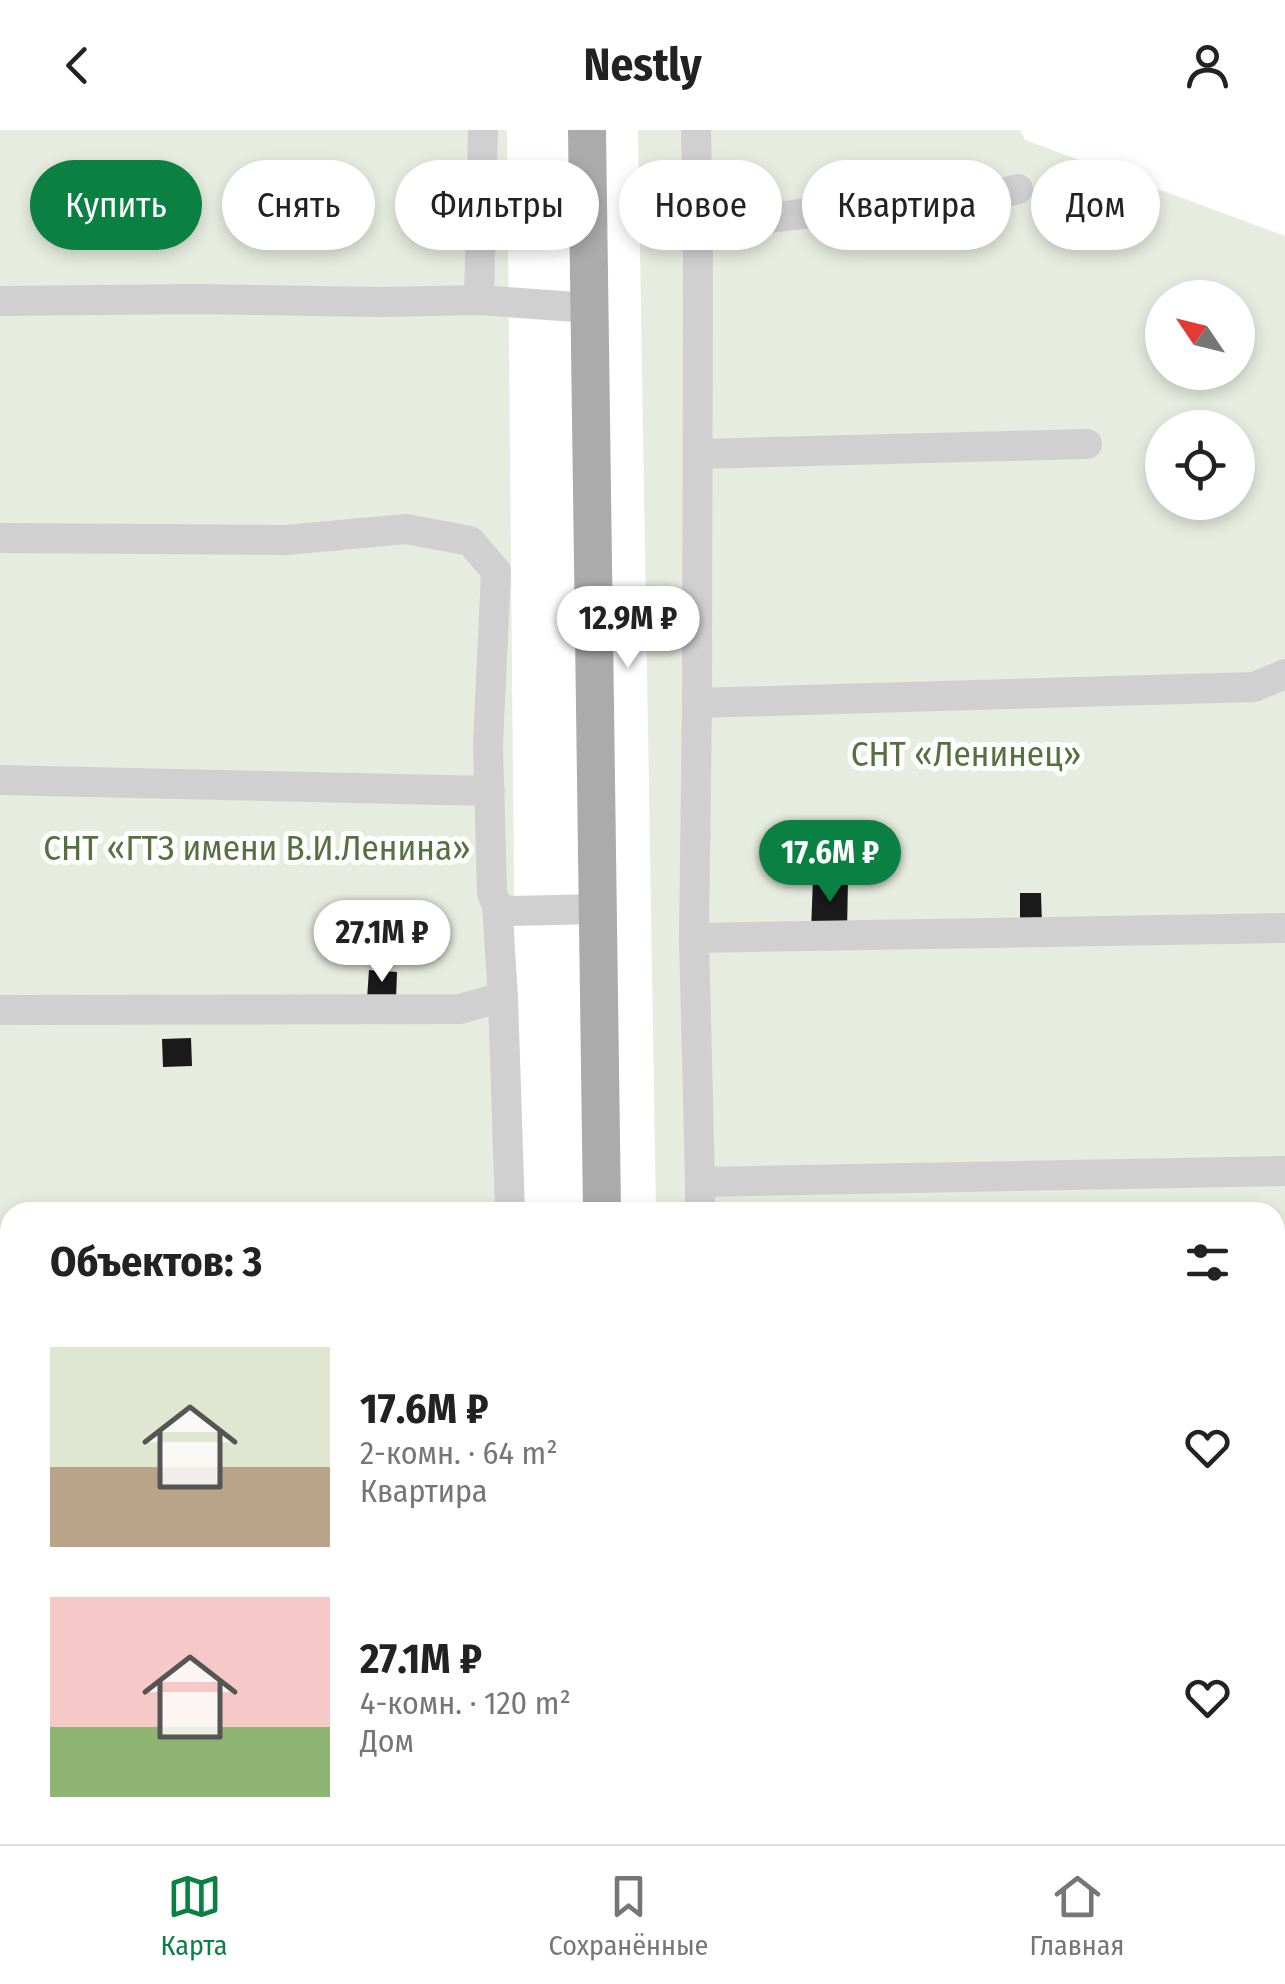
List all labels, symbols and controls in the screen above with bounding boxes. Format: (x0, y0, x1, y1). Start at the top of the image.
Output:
icon: back (50, 38, 105, 93)
text: Nestly (583, 38, 702, 92)
icon: person (1180, 38, 1235, 93)
chip: Купить (30, 160, 202, 250)
chip: Снять (222, 160, 375, 250)
chip: Фильтры (395, 160, 599, 250)
chip: Новое (619, 160, 782, 250)
chip: Квартира (802, 160, 1011, 250)
chip: Дом (1031, 160, 1160, 250)
north arrow (1145, 280, 1255, 390)
map controls (1145, 280, 1255, 520)
button: locate (1145, 410, 1255, 520)
pin: 12.9M ₽ (536, 586, 720, 671)
text: 12.9M ₽ (579, 599, 677, 637)
park label: СНТ «Ленинец» (851, 733, 1081, 775)
pin: 17.6M ₽ (738, 820, 922, 905)
park label: СНТ «ГТЗ имени В.И.Ленина» (43, 827, 471, 869)
text: 17.6M ₽ (781, 833, 879, 871)
pin: 27.1M ₽ (290, 900, 474, 985)
text: 27.1M ₽ (336, 913, 428, 951)
icon: filters (1180, 1235, 1235, 1290)
text: Объектов: 3 (50, 1237, 262, 1287)
text: 17.6M ₽ (360, 1384, 489, 1434)
icon: home (130, 1387, 250, 1507)
icon: heart (1180, 1420, 1235, 1475)
text: 2-комн. · 64 m² (360, 1434, 558, 1472)
text: Квартира (360, 1472, 487, 1510)
text: 27.1M ₽ (360, 1634, 482, 1684)
icon: home (130, 1637, 250, 1757)
icon: heart (1180, 1670, 1235, 1725)
text: 4-комн. · 120 m² (360, 1684, 571, 1722)
text: Дом (360, 1722, 414, 1760)
tab: Карта (161, 1869, 227, 1962)
tab: Сохранённые (549, 1869, 708, 1962)
tab: Главная (1030, 1869, 1124, 1962)

